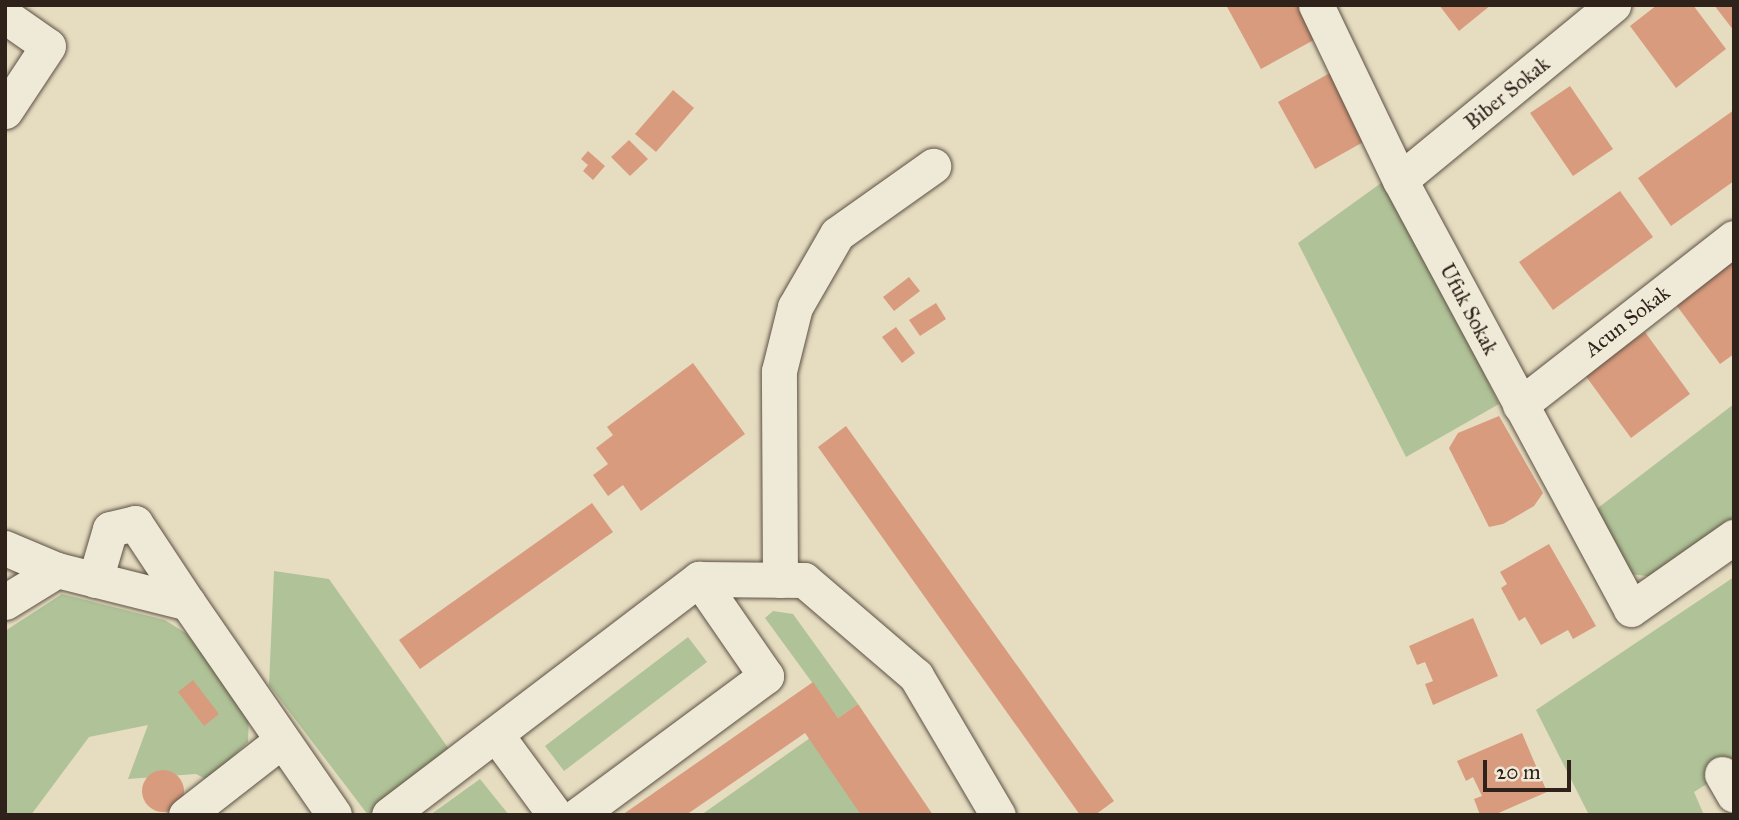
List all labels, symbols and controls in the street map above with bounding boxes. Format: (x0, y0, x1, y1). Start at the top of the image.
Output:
street label: Biber Sokak (1459, 51, 1555, 135)
street label: Ufuk Sokak (1434, 259, 1504, 359)
street label: Acun Sokak (1579, 280, 1675, 362)
scale bar (1487, 746, 1574, 790)
text: 20 m (1496, 759, 1541, 785)

